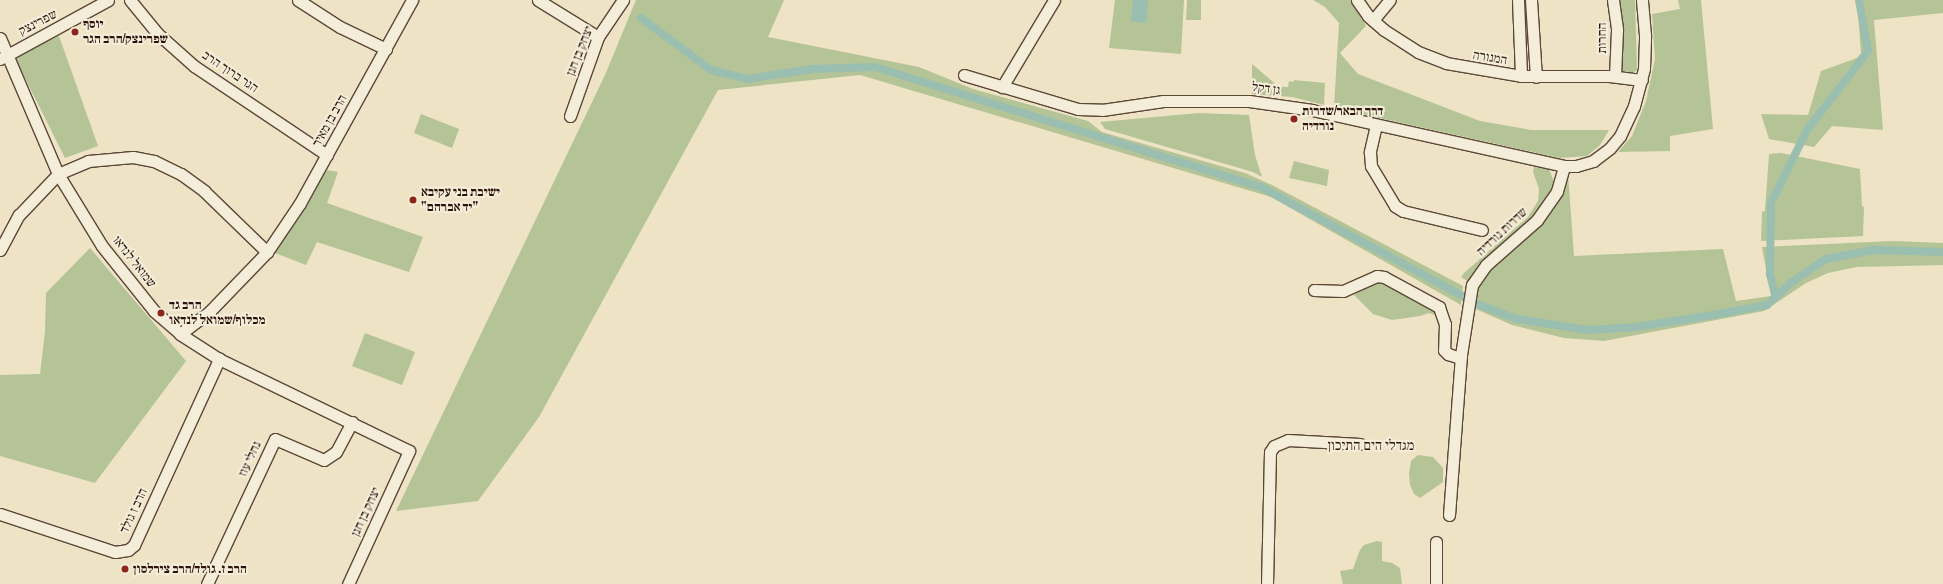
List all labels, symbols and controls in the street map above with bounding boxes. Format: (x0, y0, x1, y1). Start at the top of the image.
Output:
street label: שפרינצק (16, 7, 60, 39)
place label: יוסף שפרינצק/הרב הגר (83, 17, 168, 48)
street label: החרות (1594, 22, 1610, 54)
street label: יצחק בן חנן (563, 24, 597, 78)
marker: יוסף שפרינצק/הרב הגר (70, 27, 80, 37)
street label: הגר ברוך הרב (199, 48, 261, 96)
street label: המנורה (1472, 48, 1508, 68)
street label: גן דקל (1251, 80, 1281, 98)
street label: הרב בן מאיר (309, 92, 351, 150)
place label: דרך הבאר/שדרות נורדיה (1302, 104, 1383, 135)
marker: דרך הבאר/שדרות נורדיה (1289, 114, 1299, 124)
place label: ישיבת בני עקיבא "יד אברהם" (421, 185, 500, 216)
marker: ישיבת בני עקיבא "יד אברהם" (408, 195, 418, 205)
street label: שדרות נורדיה (1473, 205, 1531, 259)
street label: שמואל לנדאו (109, 233, 159, 291)
place label: הרב גד מכלוף/שמואל לנדאו (169, 298, 266, 329)
marker: הרב גד מכלוף/שמואל לנדאו (156, 308, 166, 318)
district label: מגדלי הים התיכון (1328, 438, 1414, 454)
street label: נחלי עוז (235, 439, 265, 479)
street label: יצחק בן חנן (348, 485, 384, 539)
street label: הרב ז גולד (117, 486, 151, 536)
place label: הרב ז. גולד/הרב צירלסון (133, 561, 247, 577)
marker: הרב ז. גולד/הרב צירלסון (120, 564, 130, 574)

